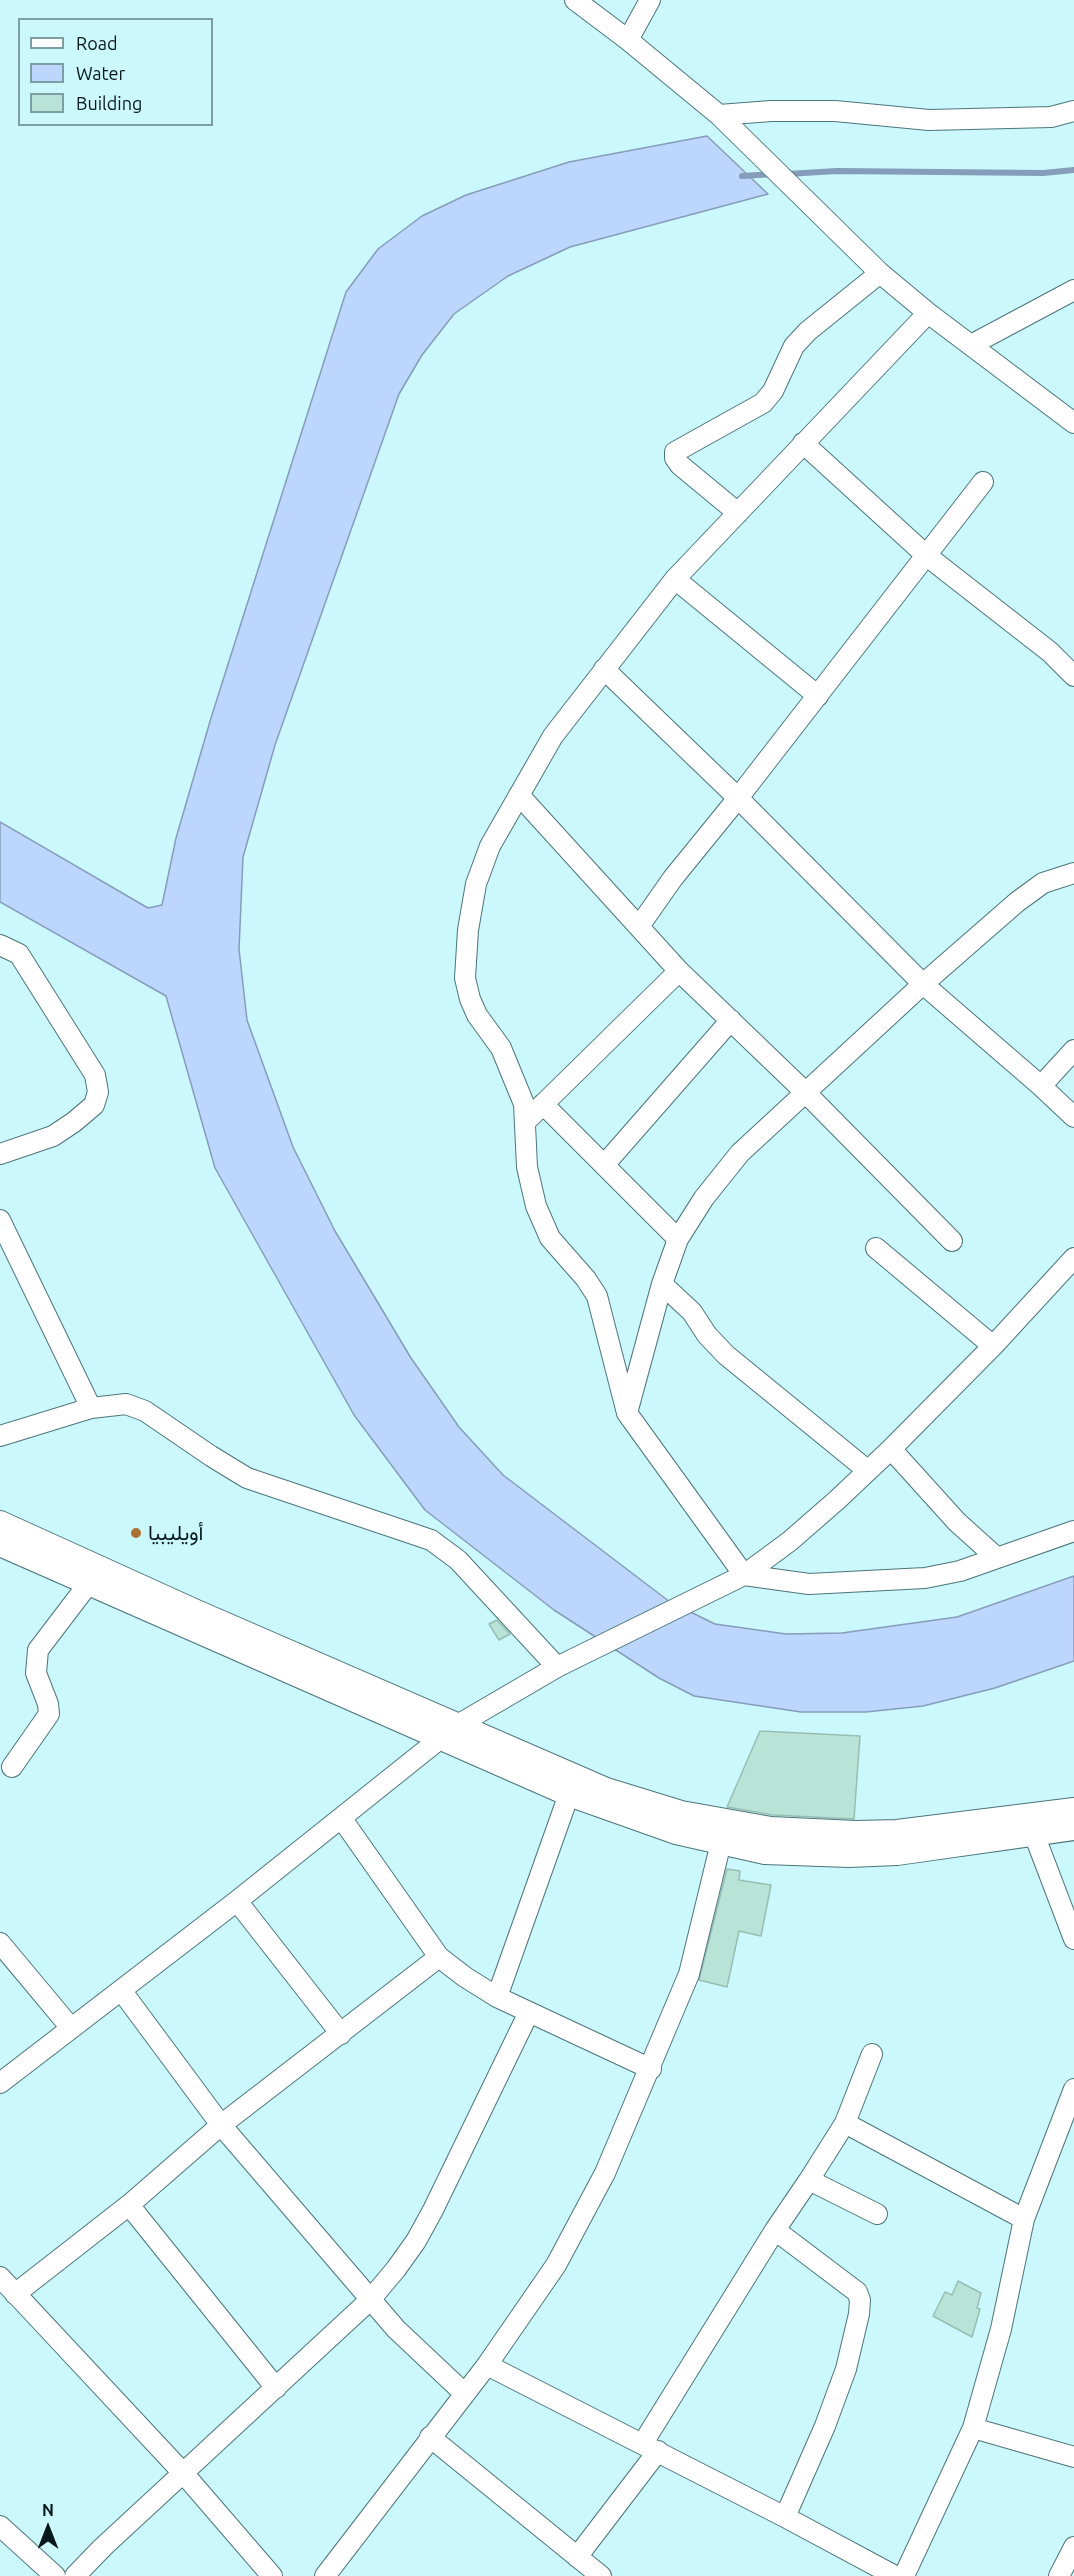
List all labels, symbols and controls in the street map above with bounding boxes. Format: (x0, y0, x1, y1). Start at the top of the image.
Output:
legend (18, 18, 213, 126)
text: Road (76, 33, 118, 53)
text: Water (76, 63, 125, 83)
text: Building (76, 93, 142, 113)
place label: أويليبيا (148, 1520, 203, 1546)
marker: أويليبيا (129, 1526, 143, 1540)
north arrow (18, 2498, 78, 2558)
text: N (42, 2501, 54, 2519)

